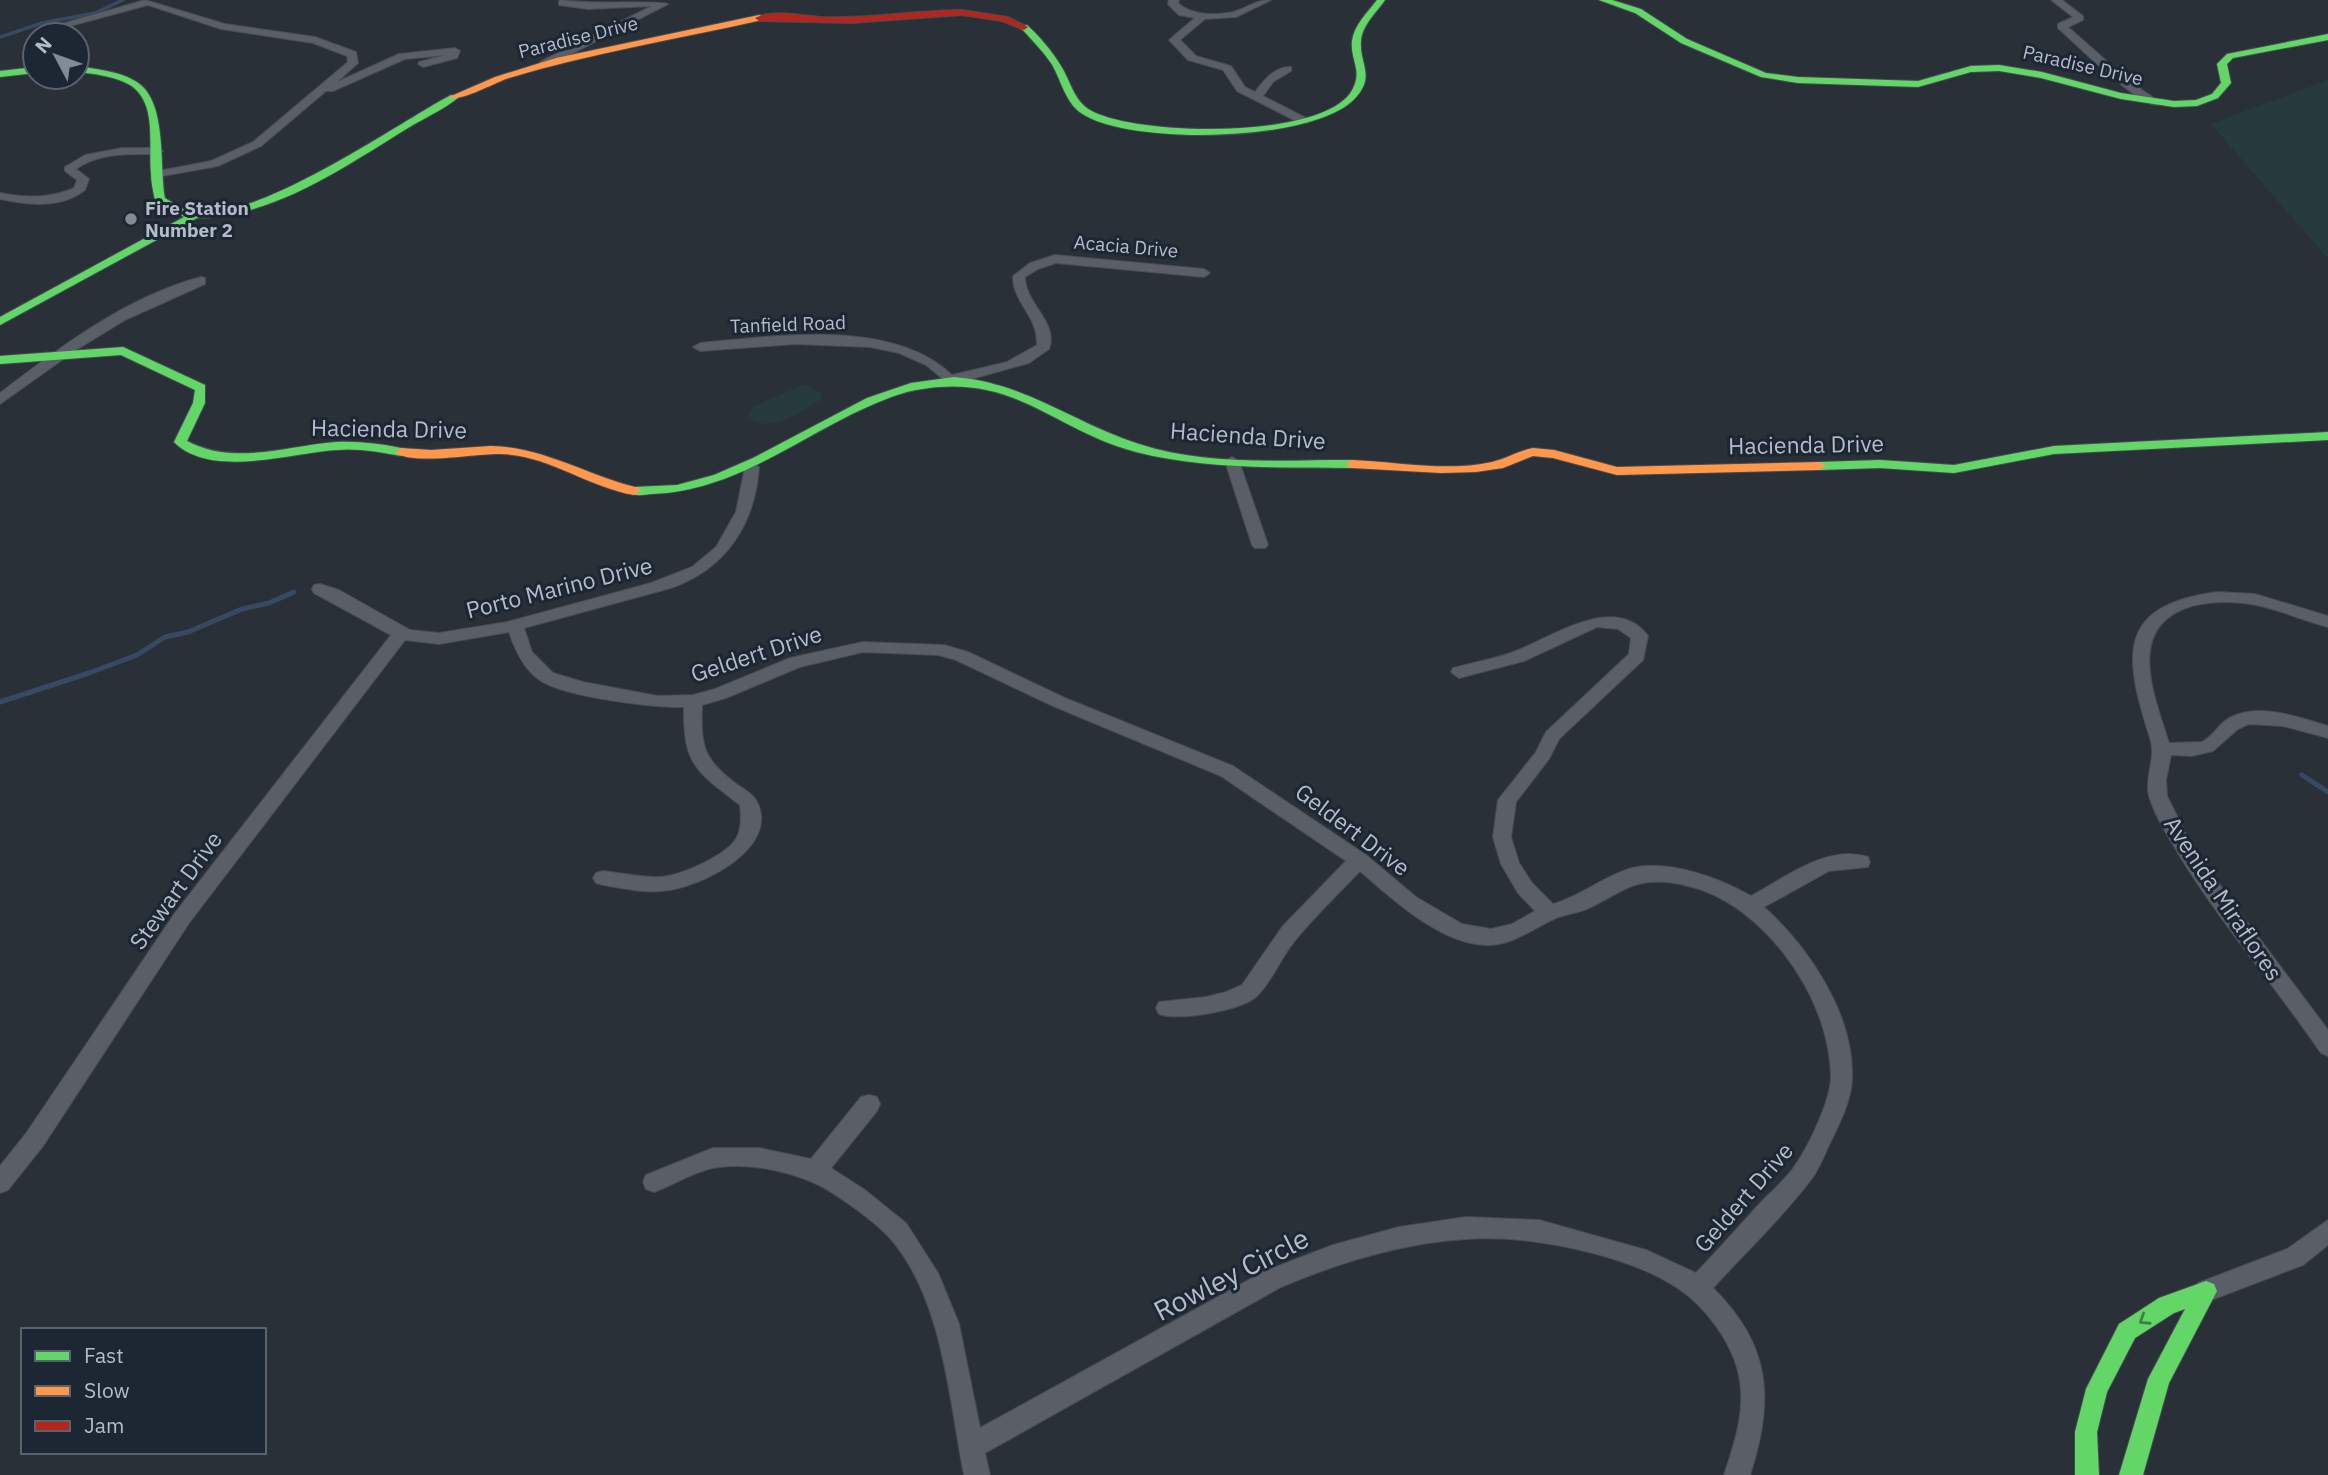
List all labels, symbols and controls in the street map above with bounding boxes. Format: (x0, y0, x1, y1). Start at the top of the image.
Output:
street label: Paradise Drive (516, 11, 640, 63)
north arrow (21, 21, 91, 91)
text: N (30, 32, 57, 58)
street label: Paradise Drive (2021, 40, 2145, 90)
place label: Fire Station Number 2 (145, 196, 249, 242)
marker: Fire Station Number 2 (123, 211, 139, 227)
street label: Acacia Drive (1073, 229, 1179, 263)
street label: Tanfield Road (730, 310, 846, 338)
street label: Hacienda Drive (311, 412, 467, 444)
street label: Hacienda Drive (1169, 415, 1327, 455)
street label: Hacienda Drive (1728, 428, 1884, 460)
street label: Porto Marino Drive (463, 549, 655, 625)
street label: Geldert Drive (687, 618, 825, 688)
street label: Geldert Drive (1290, 776, 1416, 882)
street label: Avenida Miraflores (2158, 810, 2290, 986)
street label: Stewart Drive (122, 825, 228, 955)
street label: Geldert Drive (1687, 1136, 1799, 1258)
street label: Rowley Circle (1147, 1219, 1315, 1329)
one-way arrow (2139, 1312, 2152, 1325)
legend (21, 1328, 266, 1454)
text: Fast (84, 1341, 124, 1369)
text: Slow (84, 1376, 130, 1404)
text: Jam (84, 1411, 124, 1439)

